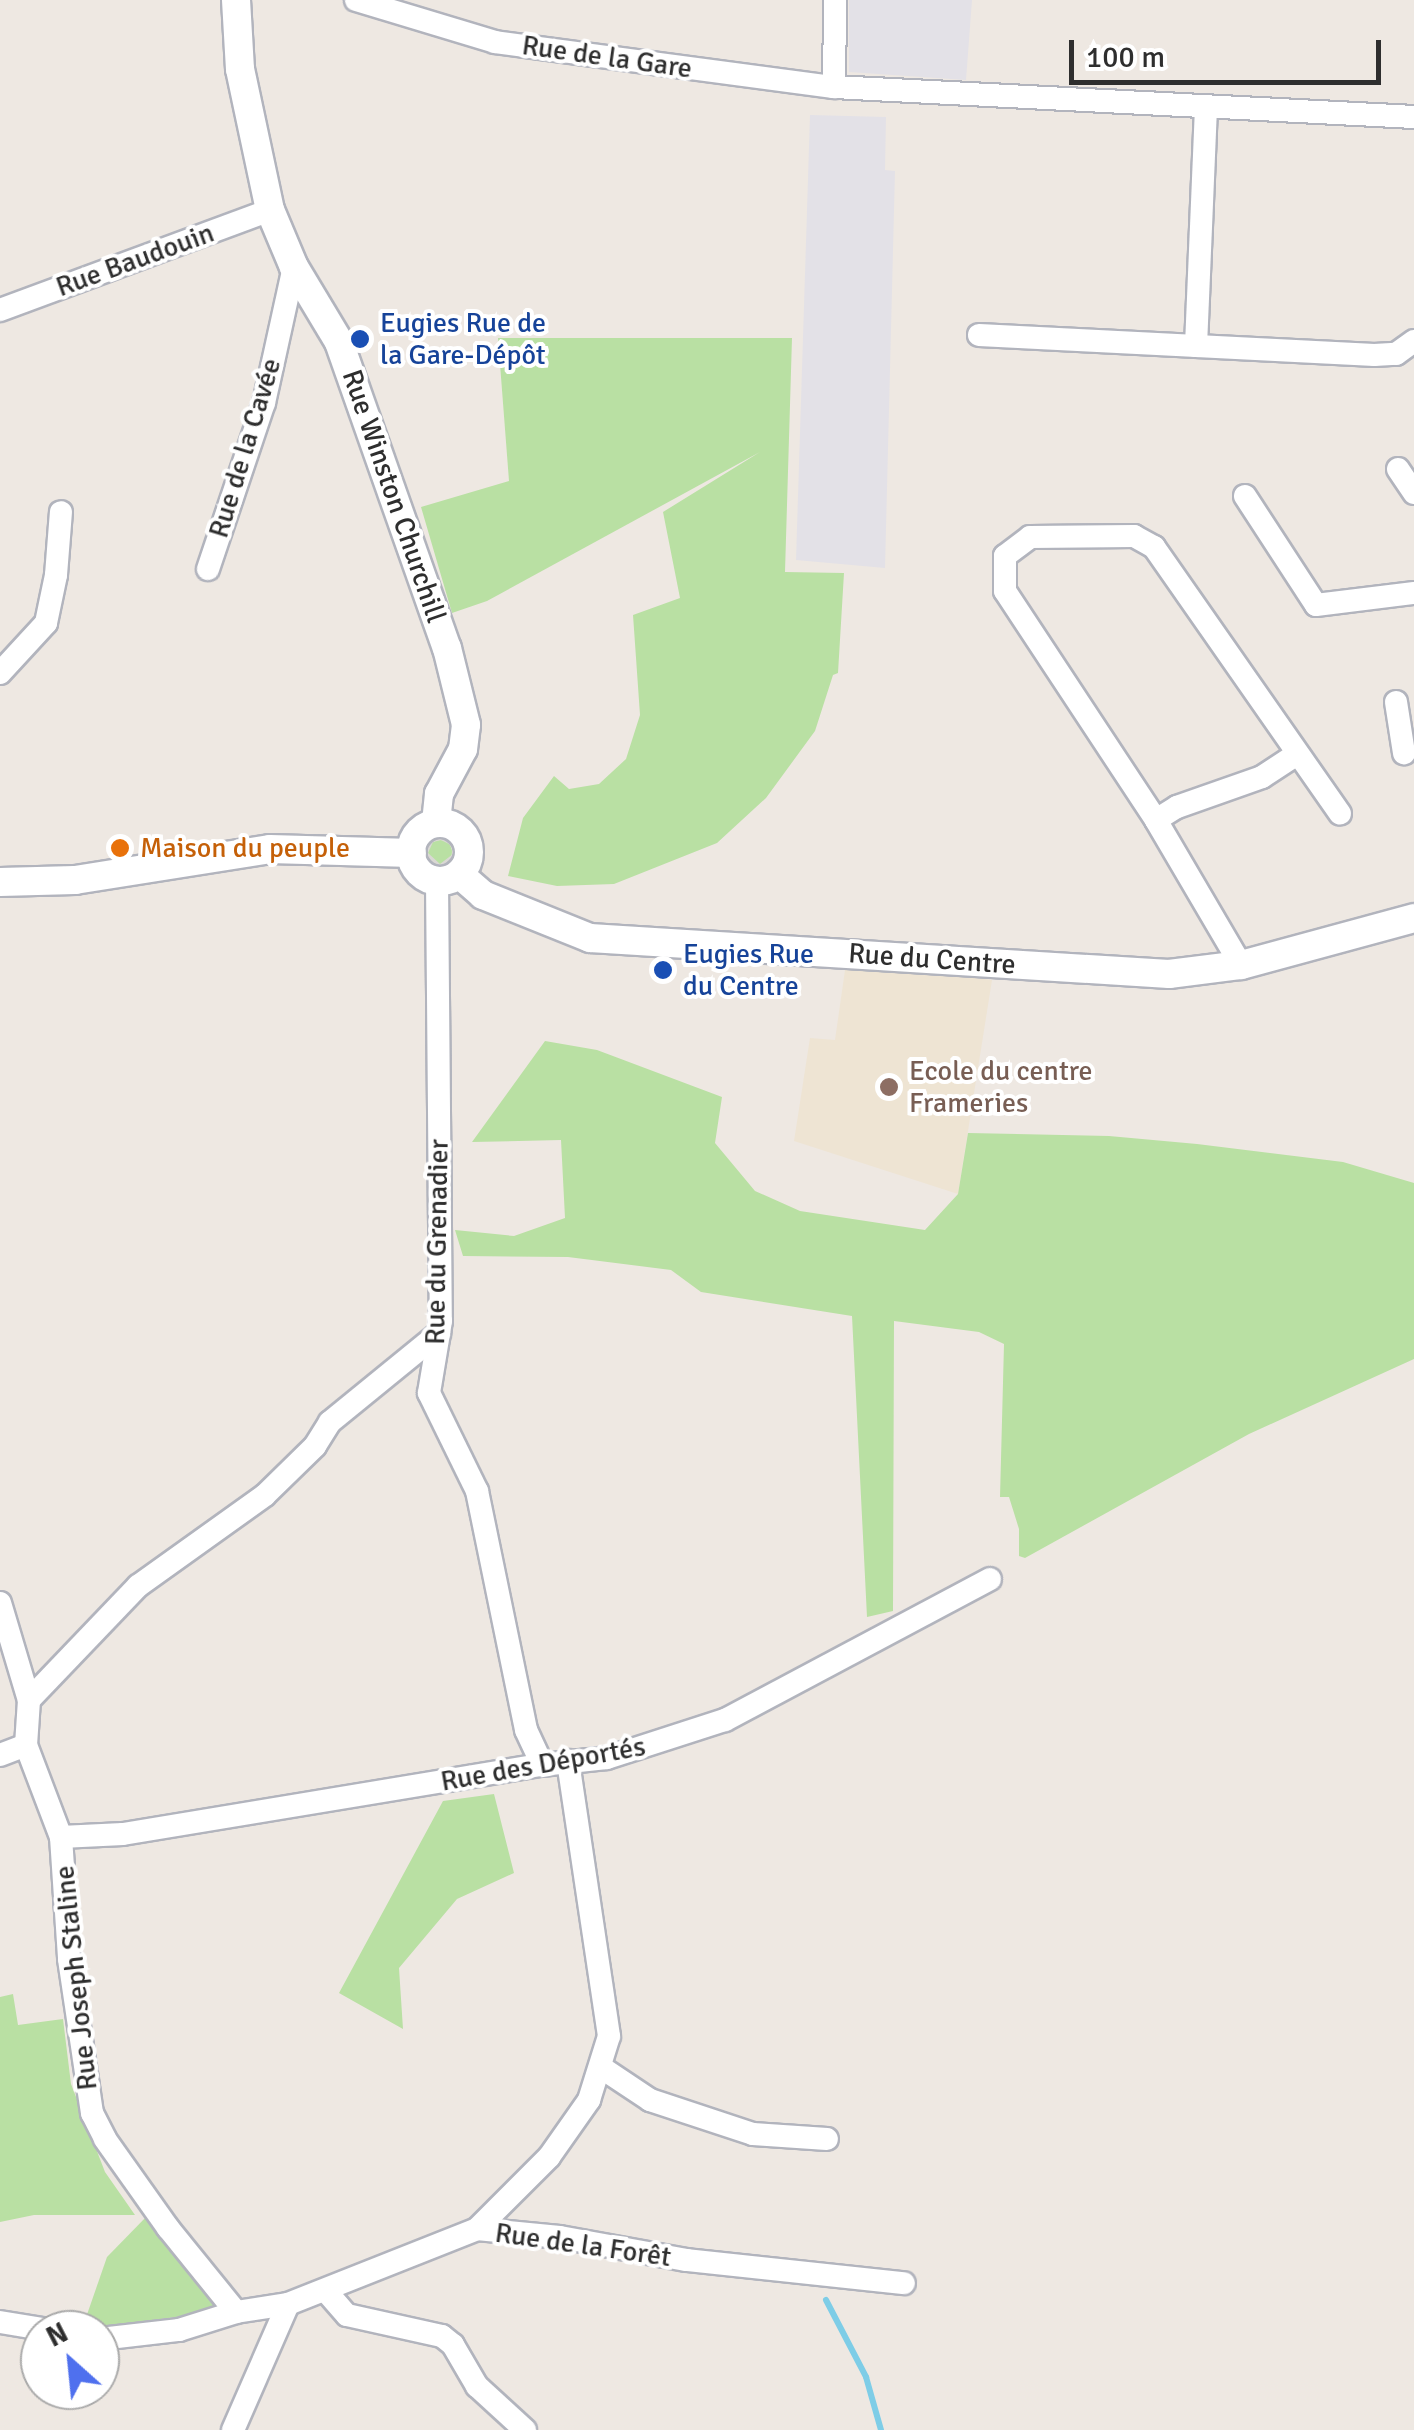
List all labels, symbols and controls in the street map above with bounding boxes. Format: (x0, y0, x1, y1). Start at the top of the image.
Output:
scale bar (1074, 20, 1386, 82)
street label: Rue de la Gare (520, 28, 694, 86)
text: 100 m (1086, 39, 1165, 76)
street label: Rue Baudouin (51, 216, 219, 304)
place label: Eugies Rue de la Gare-Dépôt (380, 306, 546, 372)
marker: Eugies Rue de la Gare-Dépôt (349, 328, 371, 350)
street label: Rue de la Cavée (202, 354, 288, 542)
street label: Rue Winston Churchill (335, 365, 453, 627)
place label: Maison du peuple (140, 831, 350, 865)
marker: Maison du peuple (109, 837, 131, 859)
street label: Rue du Centre (847, 936, 1017, 982)
place label: Eugies Rue du Centre (683, 937, 814, 1003)
marker: Eugies Rue du Centre (652, 959, 674, 981)
place label: Ecole du centre Frameries (909, 1054, 1092, 1120)
marker: Ecole du centre Frameries (878, 1076, 900, 1098)
street label: Rue du Grenadier (418, 1139, 456, 1345)
street label: Rue des Déportés (438, 1729, 648, 1799)
street label: Rue Joseph Staline (47, 1864, 105, 2092)
street label: Rue de la Forêt (493, 2216, 673, 2274)
north arrow (20, 2310, 120, 2410)
text: N (41, 2315, 74, 2355)

